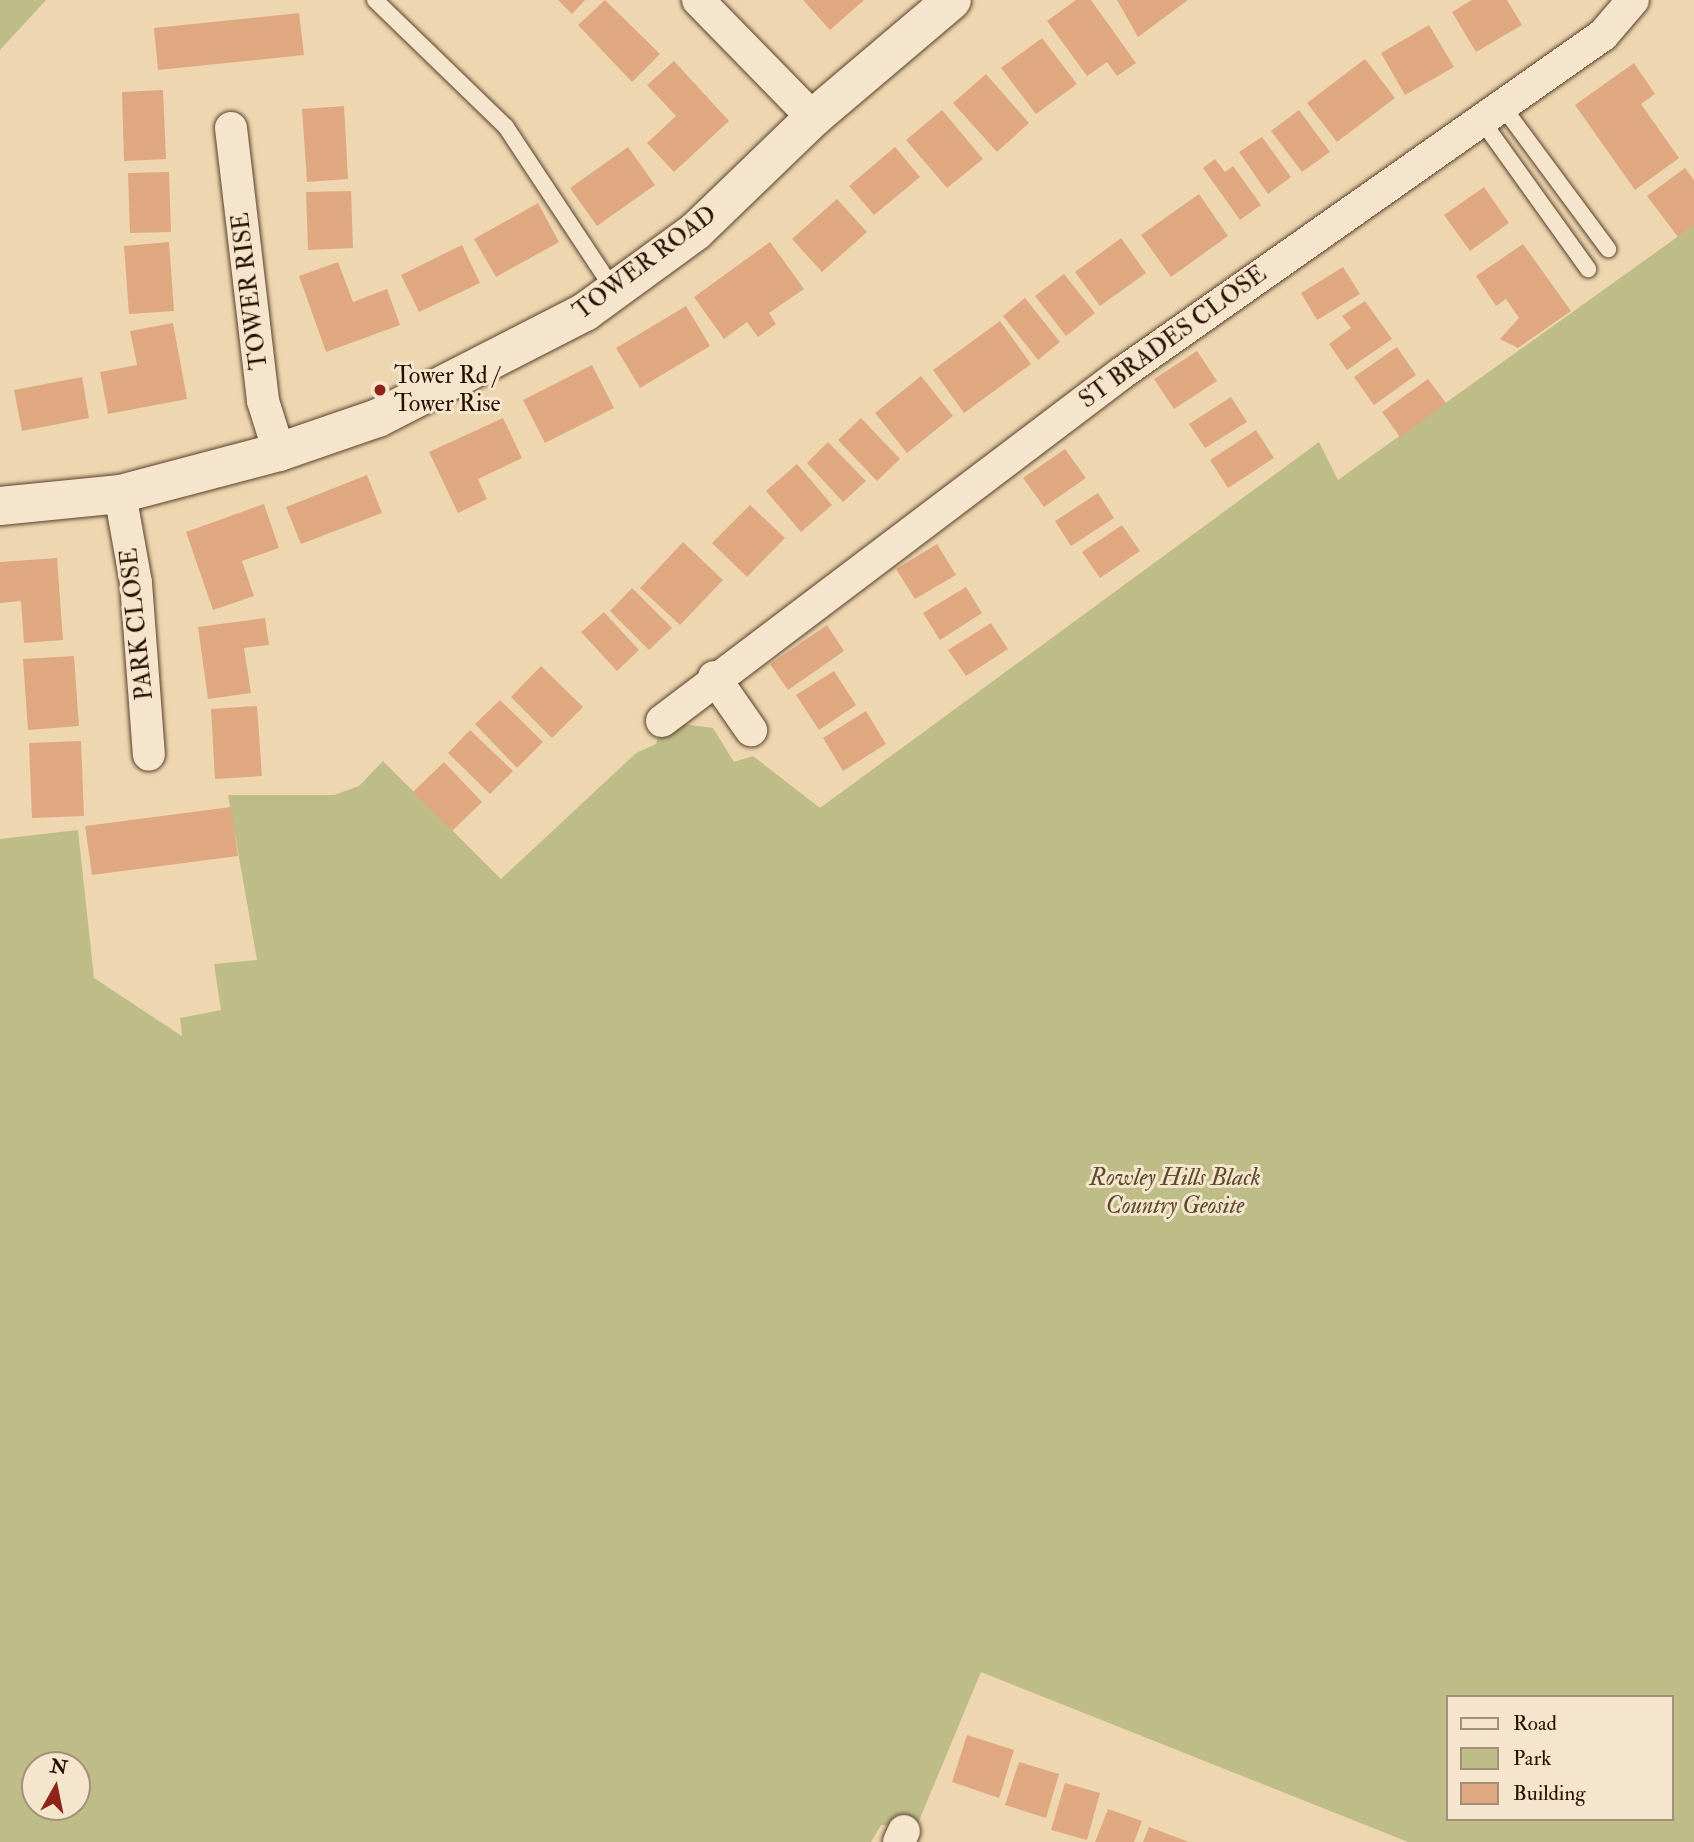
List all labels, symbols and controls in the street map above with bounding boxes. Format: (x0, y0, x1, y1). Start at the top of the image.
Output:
street label: TOWER ROAD (568, 200, 722, 326)
street label: TOWER RISE (226, 211, 274, 371)
street label: ST BRADES CLOSE (1074, 259, 1272, 415)
place label: Tower Rd / Tower Rise (394, 362, 501, 418)
marker: Tower Rd / Tower Rise (372, 382, 388, 398)
street label: PARK CLOSE (115, 547, 159, 701)
park label: Rowley Hills Black Country Geosite (1089, 1164, 1261, 1220)
legend (1446, 1695, 1673, 1821)
text: Road (1513, 1710, 1557, 1737)
text: Park (1513, 1745, 1551, 1772)
north arrow (21, 1751, 91, 1821)
text: N (49, 1754, 69, 1780)
text: Building (1513, 1780, 1586, 1807)

